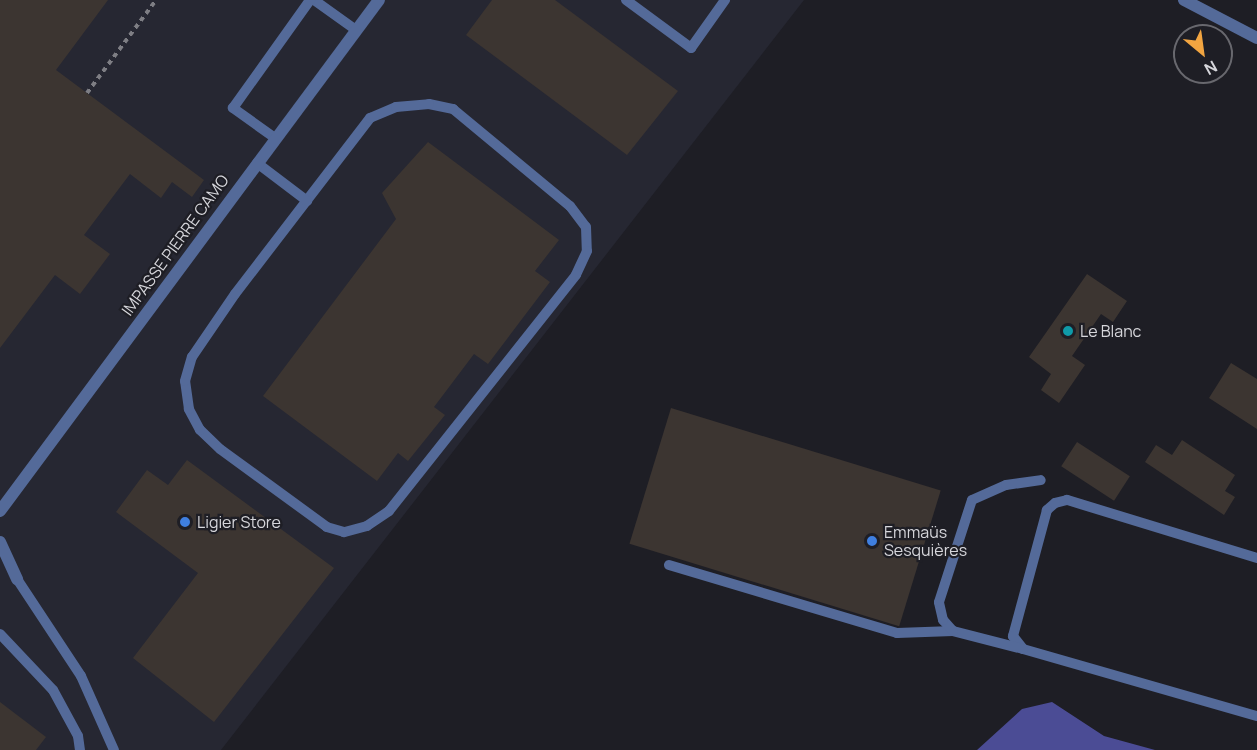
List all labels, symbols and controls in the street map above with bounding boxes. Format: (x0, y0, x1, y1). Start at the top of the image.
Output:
north arrow (1173, 24, 1233, 84)
text: N (1200, 56, 1221, 80)
street label: IMPASSE PIERRE CAMO (117, 171, 233, 319)
place label: Le Blanc (1080, 321, 1141, 341)
marker: Le Blanc (1061, 324, 1075, 338)
place label: Ligier Store (197, 512, 281, 532)
marker: Ligier Store (178, 515, 192, 529)
place label: Emmaüs Sesquières (884, 522, 967, 560)
marker: Emmaüs Sesquières (865, 534, 879, 548)

